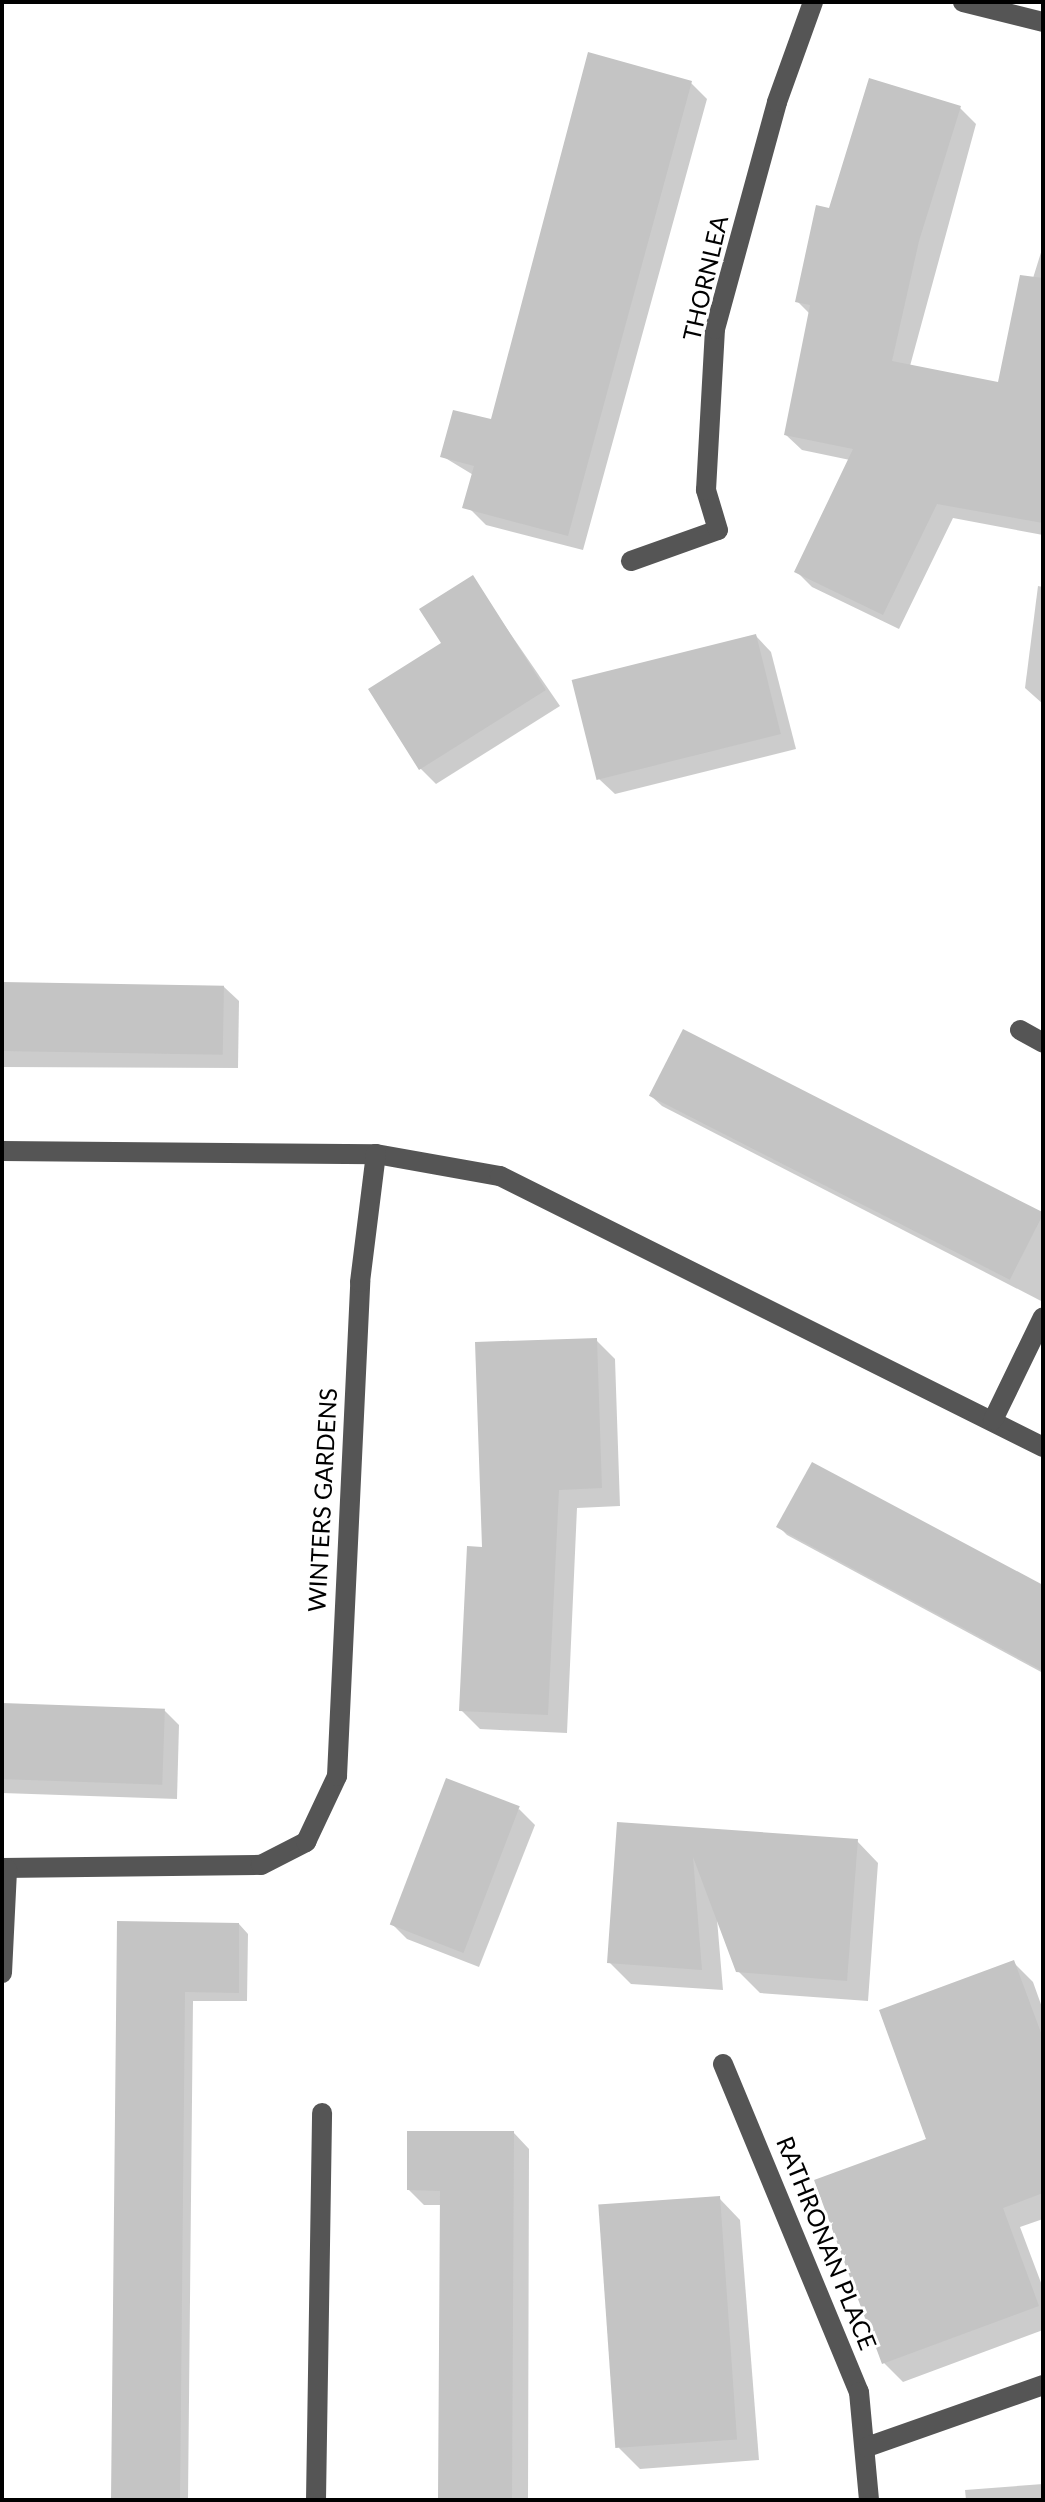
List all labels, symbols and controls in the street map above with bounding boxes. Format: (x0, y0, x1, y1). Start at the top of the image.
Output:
street label: THORNLEA (677, 213, 733, 343)
street label: WINTERS GARDENS (302, 1387, 342, 1613)
street label: RATHRONAN PLACE (771, 2132, 883, 2354)

